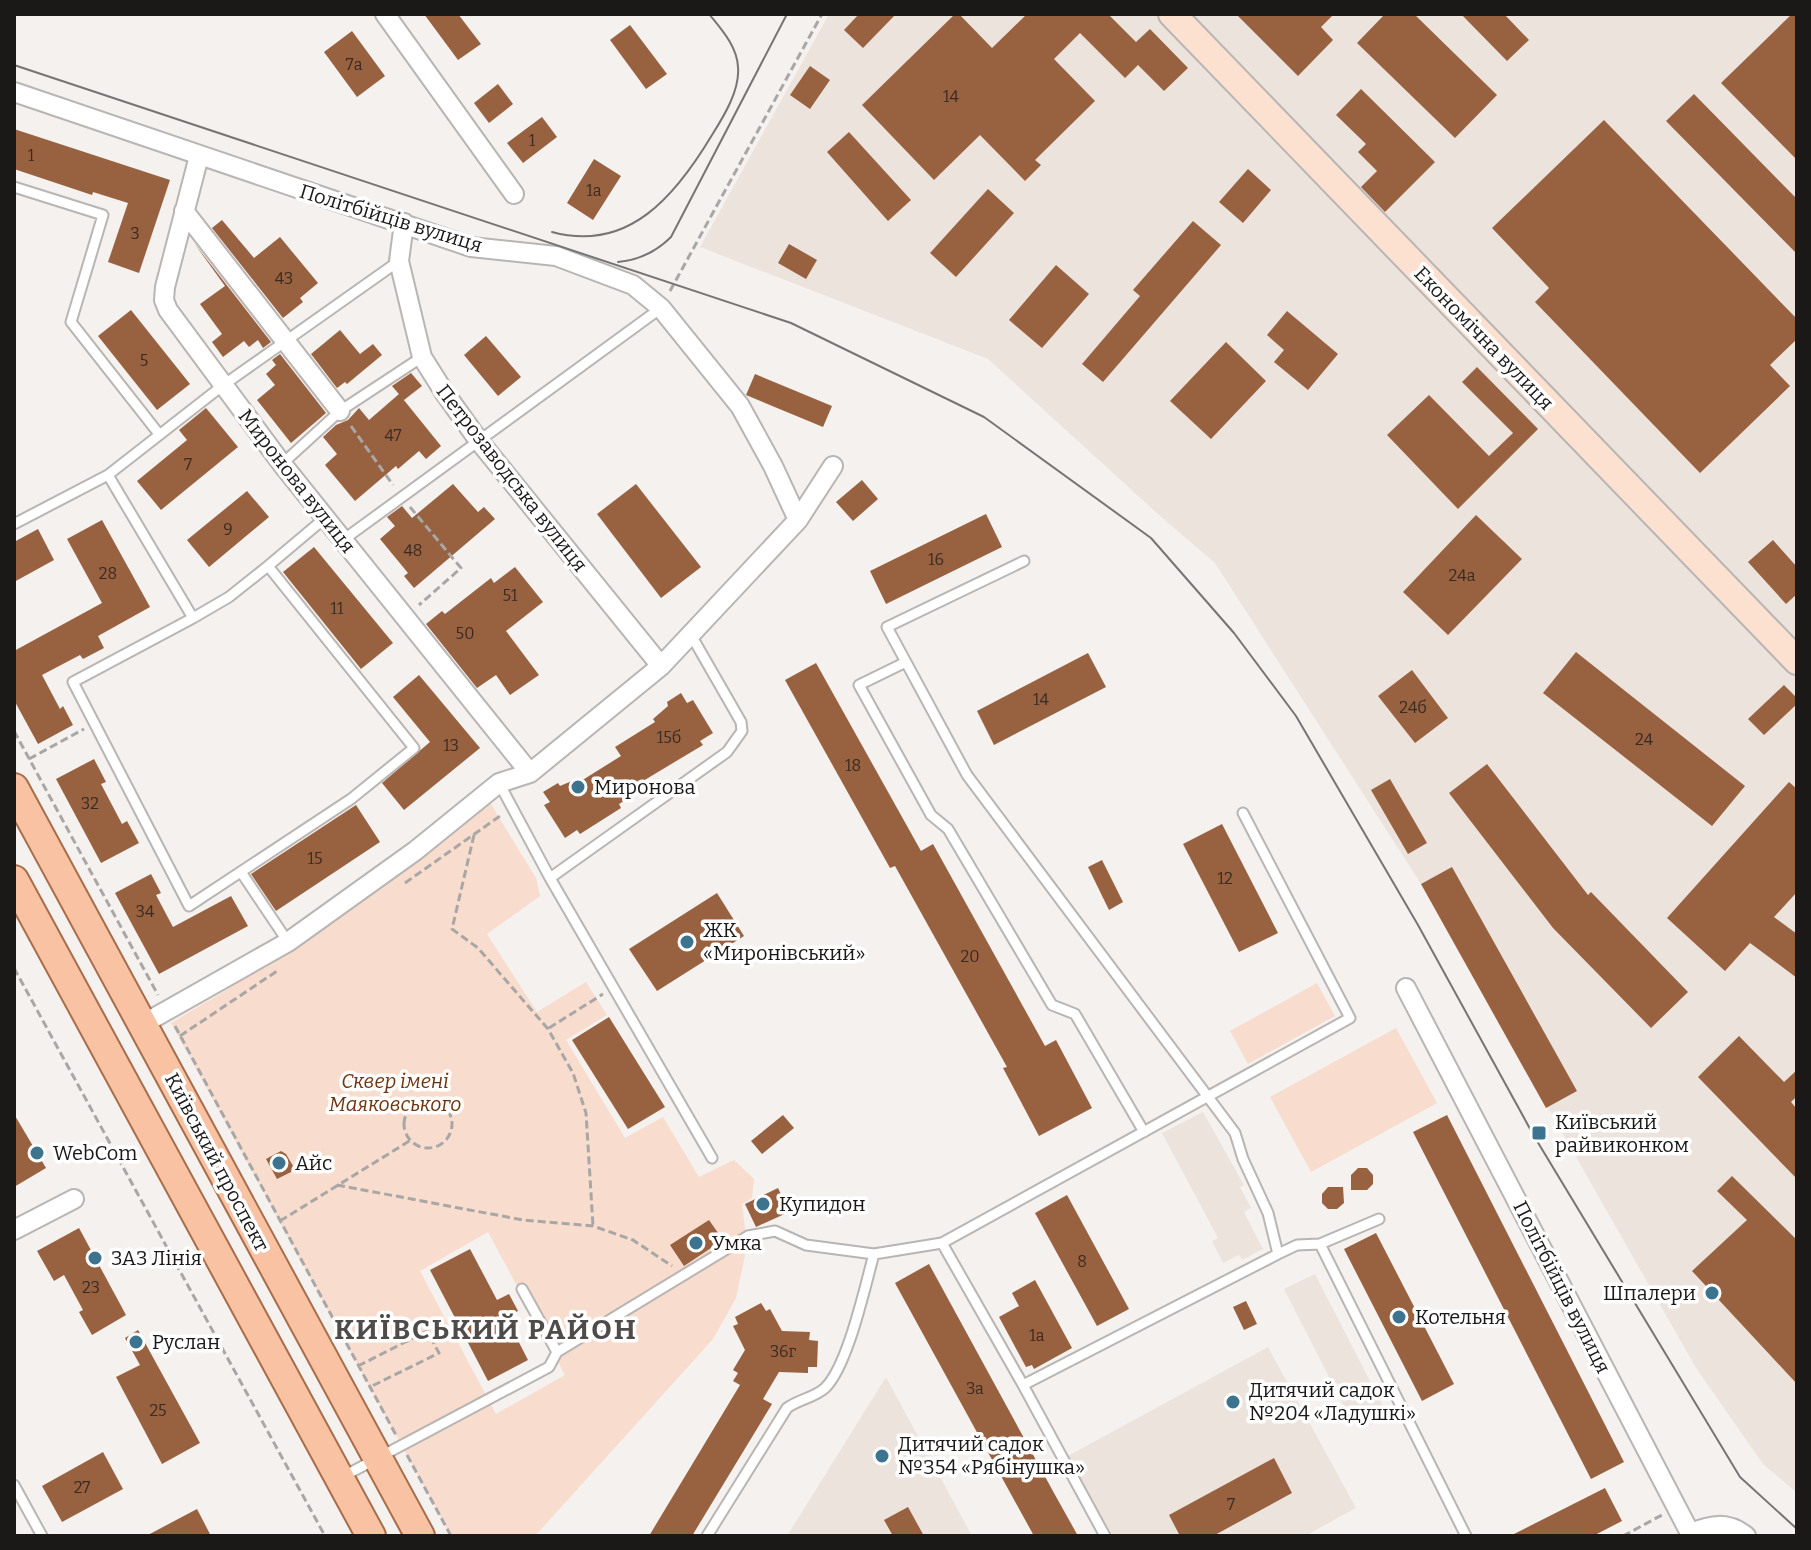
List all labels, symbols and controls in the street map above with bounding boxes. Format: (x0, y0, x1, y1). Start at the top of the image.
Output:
house number: 7а (346, 55, 363, 74)
house number: 14 (943, 87, 960, 106)
house number: 1 (529, 131, 536, 150)
house number: 1 (28, 146, 35, 165)
street label: Політбійців вулиця (297, 179, 485, 257)
house number: 1а (586, 181, 602, 200)
house number: 3 (130, 224, 140, 243)
street label: Економічна вулиця (1409, 261, 1559, 415)
house number: 43 (275, 269, 293, 288)
house number: 5 (140, 351, 148, 370)
street label: Петрозаводська вулиця (431, 380, 593, 576)
street label: Миронова вулиця (233, 404, 361, 558)
house number: 47 (384, 426, 402, 445)
house number: 7 (184, 455, 192, 474)
house number: 9 (223, 520, 233, 539)
house number: 48 (404, 541, 422, 560)
house number: 16 (928, 550, 944, 569)
house number: 28 (99, 564, 117, 583)
house number: 24а (1449, 566, 1476, 585)
house number: 51 (503, 586, 518, 605)
house number: 11 (331, 599, 344, 618)
house number: 50 (456, 624, 474, 643)
house number: 14 (1033, 690, 1050, 709)
house number: 24б (1399, 698, 1427, 717)
house number: 15б (657, 728, 681, 747)
house number: 24 (1635, 730, 1654, 749)
house number: 13 (443, 736, 459, 755)
house number: 18 (845, 756, 861, 775)
place label: Миронова (594, 775, 695, 799)
marker: Миронова (569, 778, 587, 796)
house number: 32 (81, 794, 99, 813)
house number: 15 (307, 849, 323, 868)
house number: 12 (1217, 869, 1233, 888)
house number: 34 (136, 902, 155, 921)
place label: ЖК «Миронівський» (703, 918, 866, 965)
marker: ЖК «Миронівський» (678, 933, 696, 951)
house number: 20 (961, 947, 979, 966)
street label: Київський проспект (160, 1069, 274, 1255)
park label: Сквер імені Маяковського (329, 1069, 461, 1116)
place label: Київський райвиконком (1555, 1110, 1689, 1157)
marker: Київський райвиконком (1530, 1124, 1548, 1142)
place label: WebCom (53, 1141, 137, 1165)
marker: WebCom (28, 1144, 46, 1162)
place label: Айс (295, 1151, 332, 1175)
marker: Айс (270, 1154, 288, 1172)
place label: Купидон (779, 1192, 866, 1216)
marker: Купидон (754, 1195, 772, 1213)
street label: Політбійців вулиця (1508, 1197, 1616, 1377)
place label: Умка (712, 1231, 762, 1255)
marker: Умка (687, 1234, 705, 1252)
place label: ЗАЗ Лінія (111, 1246, 202, 1270)
marker: ЗАЗ Лінія (86, 1249, 104, 1267)
house number: 8 (1077, 1252, 1087, 1271)
house number: 23 (82, 1278, 100, 1297)
place label: Шпалери (1603, 1281, 1696, 1305)
marker: Шпалери (1703, 1284, 1721, 1302)
place label: Котельня (1415, 1305, 1506, 1329)
marker: Котельня (1390, 1308, 1408, 1326)
district label: КИЇВСЬКИЙ РАЙОН (334, 1313, 638, 1346)
house number: 1а (1029, 1326, 1045, 1345)
place label: Руслан (152, 1330, 220, 1354)
marker: Руслан (127, 1333, 145, 1351)
house number: 36г (770, 1342, 796, 1361)
place label: Дитячий садок №204 «Ладушкі» (1249, 1378, 1416, 1425)
house number: 3а (966, 1379, 984, 1398)
marker: Дитячий садок №204 «Ладушкі» (1224, 1393, 1242, 1411)
house number: 25 (149, 1401, 167, 1420)
place label: Дитячий садок №354 «Рябінушка» (898, 1432, 1085, 1479)
marker: Дитячий садок №354 «Рябінушка» (873, 1447, 891, 1465)
house number: 27 (74, 1478, 90, 1497)
house number: 7 (1227, 1495, 1235, 1514)

